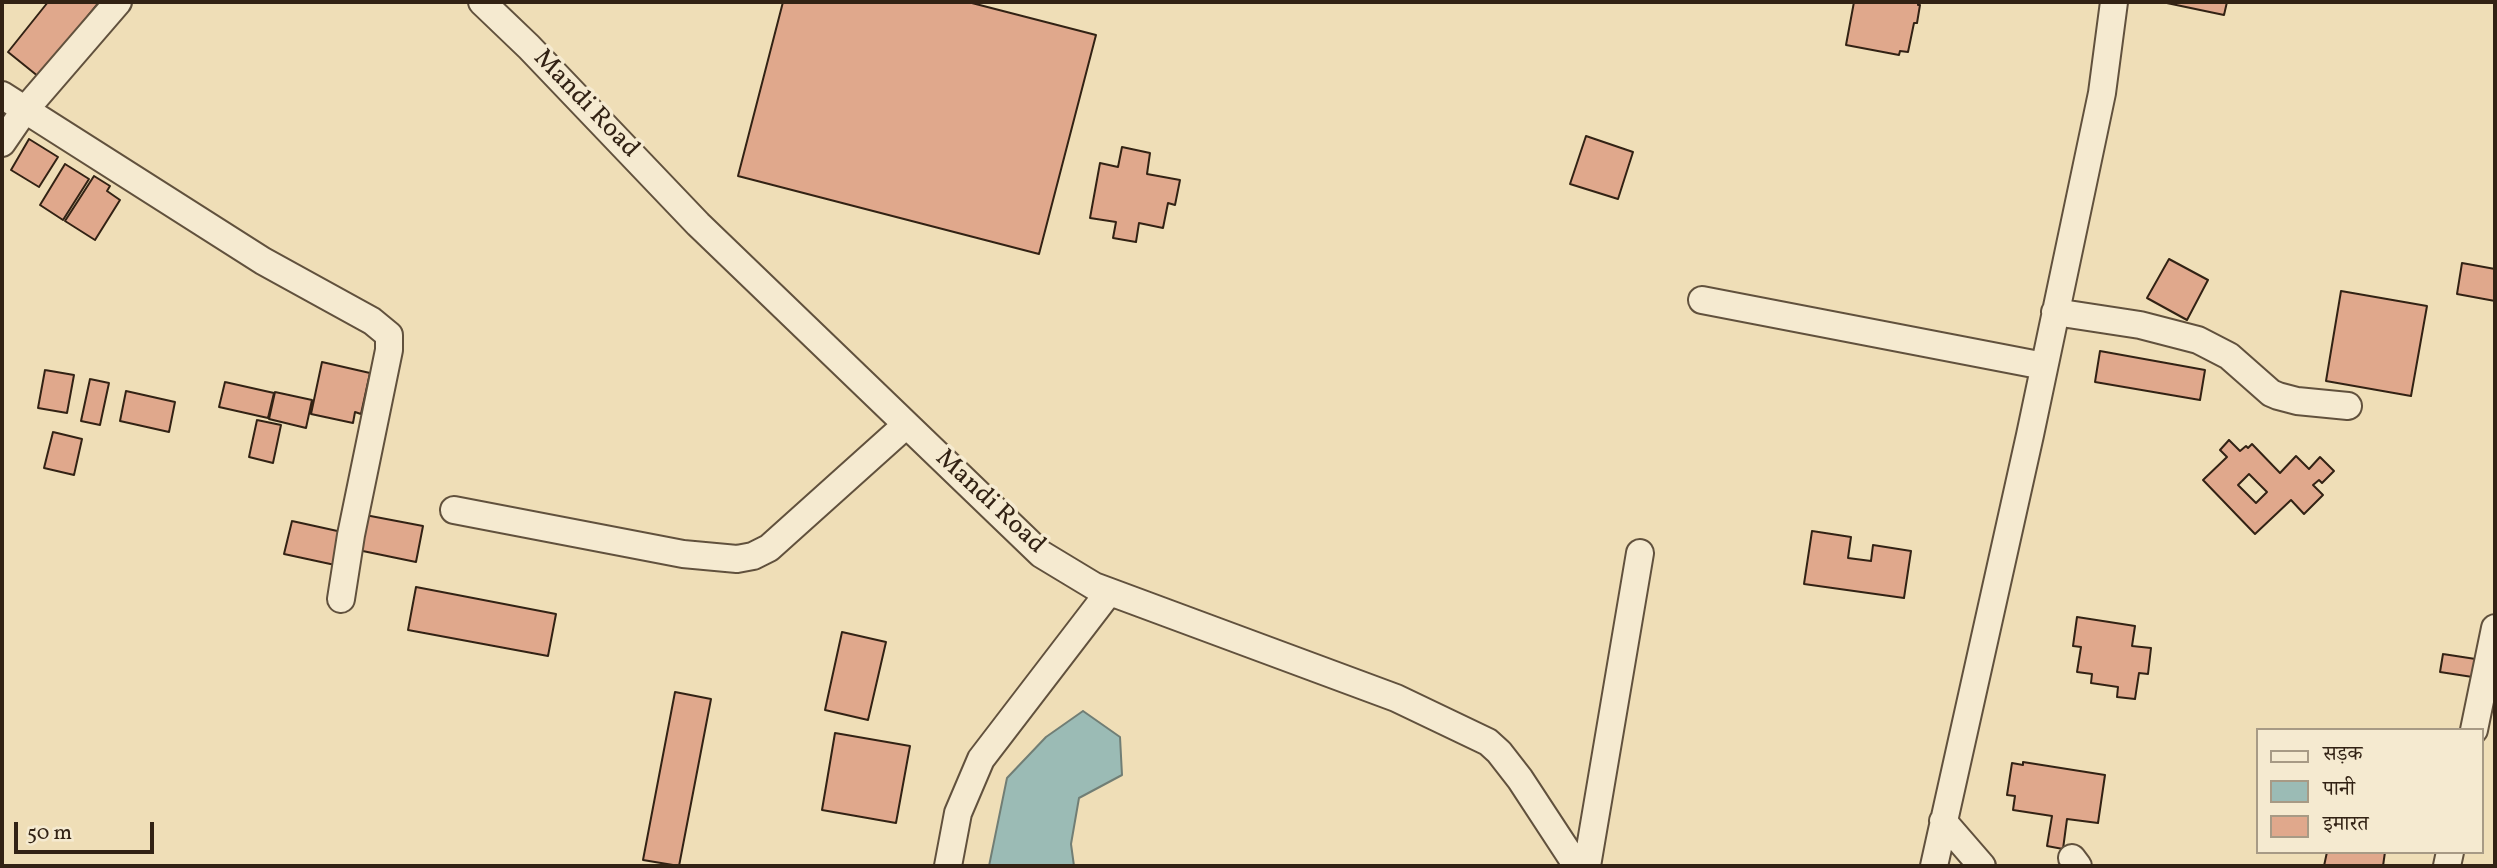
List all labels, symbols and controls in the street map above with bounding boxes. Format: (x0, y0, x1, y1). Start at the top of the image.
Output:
street label: Mandi Road (525, 44, 645, 166)
street label: Mandi Road (928, 444, 1050, 562)
legend (2256, 728, 2483, 854)
text: सड़क (2323, 740, 2362, 769)
text: पानी (2323, 775, 2355, 804)
scale bar (18, 808, 158, 852)
text: इमारत (2323, 810, 2369, 839)
text: 50 m (27, 819, 72, 848)

